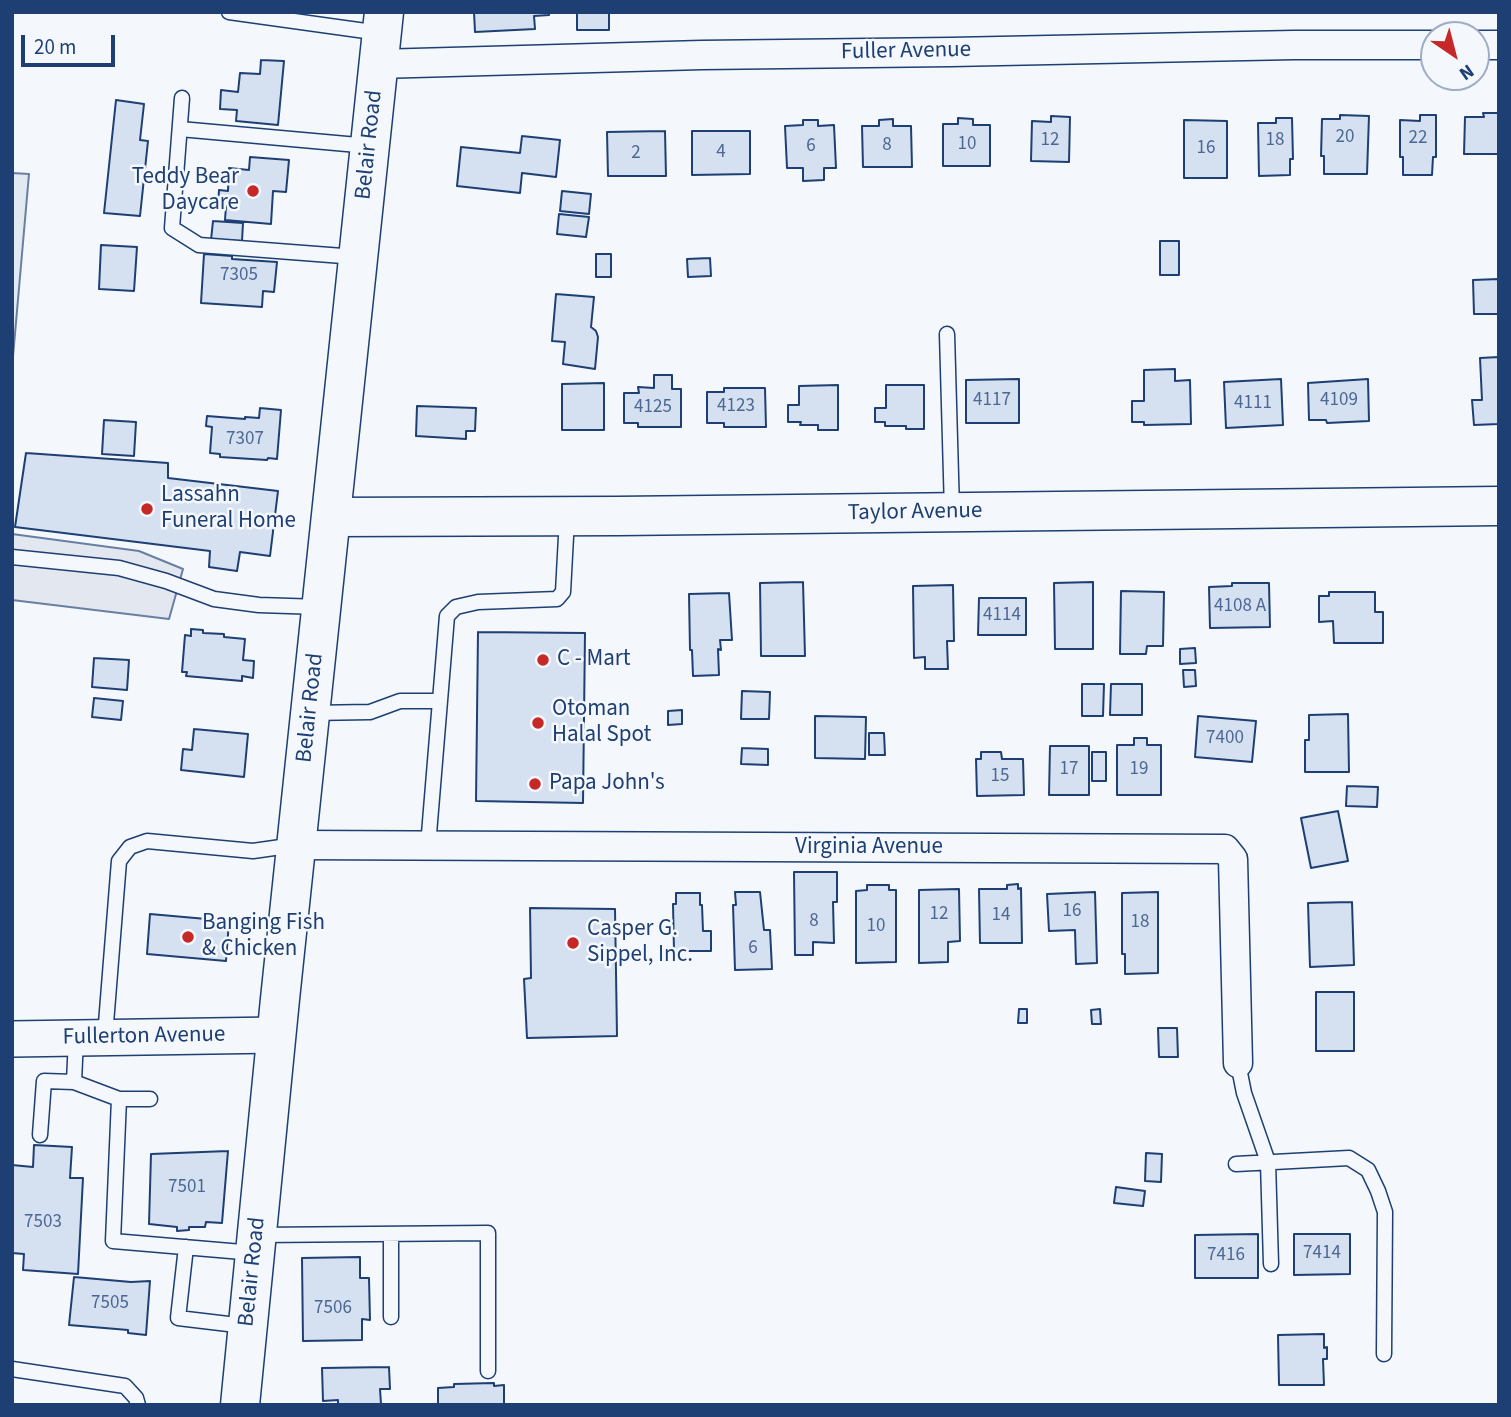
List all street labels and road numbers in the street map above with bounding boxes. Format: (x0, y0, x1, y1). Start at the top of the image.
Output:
street label: Fuller Avenue (841, 37, 971, 67)
street label: Belair Road (351, 89, 389, 201)
street label: Taylor Avenue (847, 498, 983, 528)
street label: Belair Road (292, 652, 330, 764)
street label: Virginia Avenue (795, 834, 943, 862)
street label: Fullerton Avenue (62, 1022, 226, 1052)
street label: Belair Road (234, 1216, 272, 1328)

